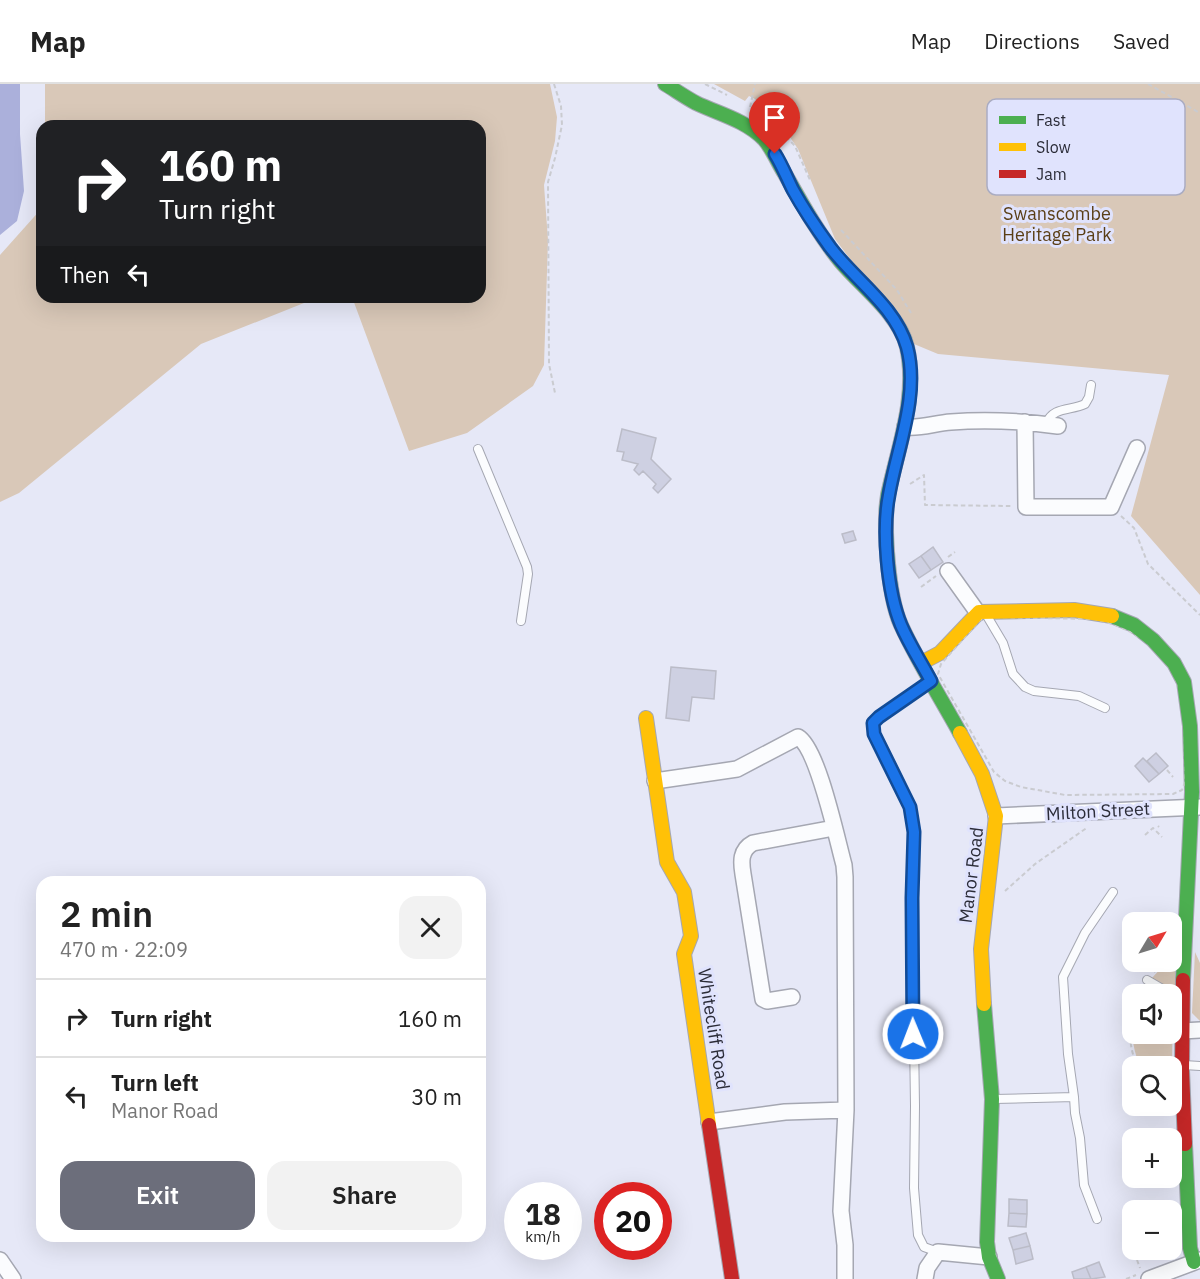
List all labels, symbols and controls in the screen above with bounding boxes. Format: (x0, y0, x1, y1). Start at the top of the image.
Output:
text: Map (30, 23, 86, 60)
text: Map (911, 27, 951, 55)
text: Directions (984, 27, 1080, 55)
text: Saved (1113, 27, 1170, 55)
pin (749, 92, 800, 154)
legend (987, 99, 1185, 195)
icon: arrive (758, 101, 791, 134)
text: Fast (1036, 110, 1066, 130)
text: Slow (1036, 137, 1071, 157)
text: 160 m (159, 138, 282, 193)
icon: right (60, 144, 138, 222)
text: Jam (1036, 164, 1067, 184)
text: Turn right (159, 191, 276, 226)
park label: Swanscombe Heritage Park (1002, 202, 1112, 246)
icon: left (122, 258, 155, 291)
text: Then (60, 260, 110, 289)
street label: Milton Street (1045, 797, 1151, 825)
street label: Manor Road (954, 826, 988, 924)
text: 2 min (60, 890, 153, 937)
button: close (399, 896, 462, 959)
north arrow (1122, 912, 1182, 972)
map controls (1122, 912, 1182, 1260)
text: 470 m · 22:09 (60, 936, 188, 963)
street label: Whitecliff Road (693, 967, 735, 1091)
button: sound (1122, 984, 1182, 1044)
icon: right (60, 1002, 93, 1035)
position arrow (881, 1002, 945, 1066)
text: Turn right (111, 1004, 212, 1033)
text: 160 m (398, 1004, 462, 1033)
button: search (1122, 1056, 1182, 1116)
text: Turn left (111, 1068, 199, 1097)
icon: left (60, 1080, 93, 1113)
text: 30 m (411, 1082, 462, 1111)
text: Manor Road (111, 1097, 219, 1124)
button: + (1122, 1128, 1182, 1188)
button: Exit (60, 1161, 255, 1230)
button: Share (267, 1161, 462, 1230)
speed limit sign: 20 (594, 1182, 672, 1260)
text: 18 (525, 1194, 561, 1233)
button: − (1122, 1200, 1182, 1260)
text: km/h (525, 1227, 561, 1246)

